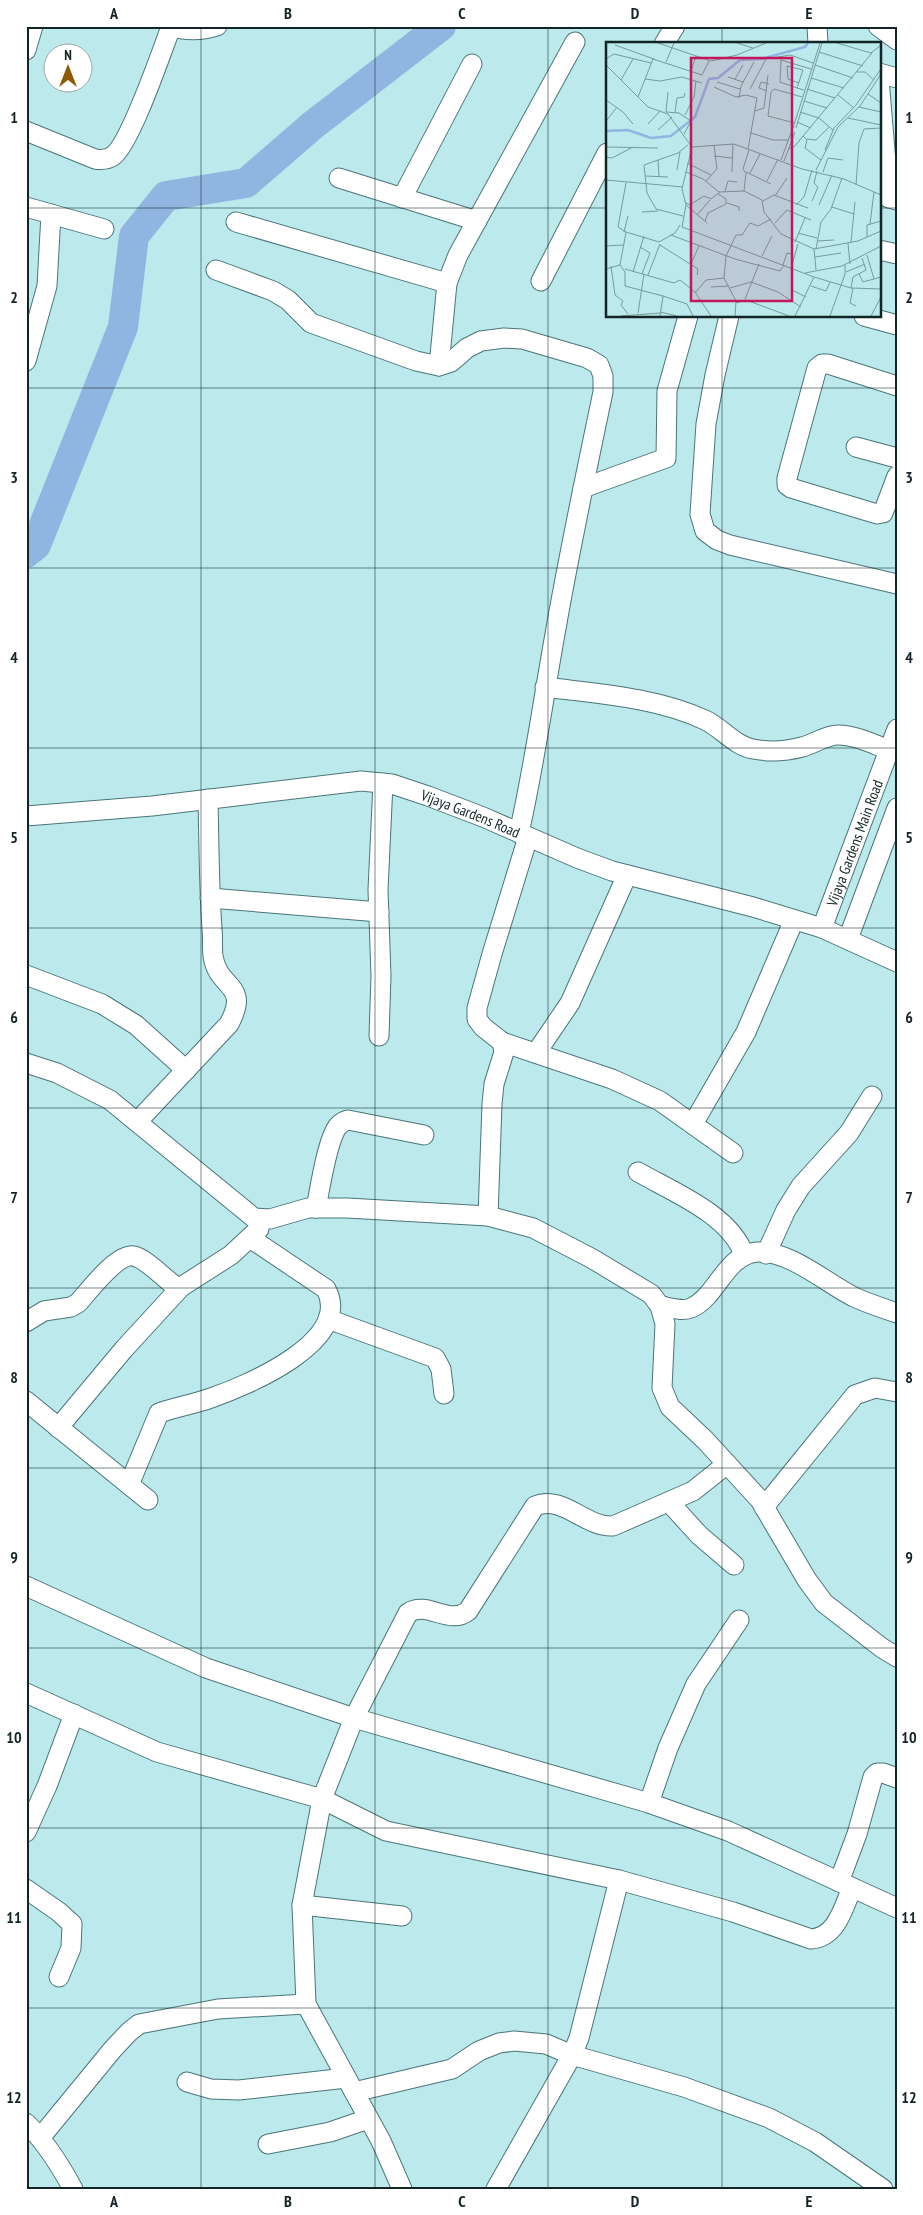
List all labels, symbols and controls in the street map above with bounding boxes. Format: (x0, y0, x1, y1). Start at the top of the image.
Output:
text: A (109, 3, 119, 23)
text: B (284, 3, 292, 23)
text: C (458, 3, 466, 23)
text: D (631, 3, 640, 23)
text: E (806, 3, 813, 23)
north arrow (42, 42, 92, 92)
inset map (606, 42, 880, 318)
text: N (64, 46, 72, 64)
text: 1 (10, 107, 18, 127)
text: 1 (905, 107, 913, 127)
text: 2 (10, 287, 18, 307)
text: 2 (905, 287, 913, 307)
text: 3 (10, 467, 18, 487)
text: 3 (905, 467, 913, 487)
text: 4 (10, 647, 18, 667)
text: 4 (905, 647, 913, 667)
street label: Vijaya Gardens Main Road (821, 777, 887, 910)
street label: Vijaya Gardens Road (418, 785, 523, 842)
text: 5 (10, 827, 18, 847)
text: 5 (905, 827, 913, 847)
text: 6 (10, 1007, 18, 1027)
text: 6 (905, 1007, 913, 1027)
text: 7 (10, 1187, 18, 1207)
text: 7 (905, 1187, 913, 1207)
text: 8 (10, 1367, 18, 1387)
text: 8 (905, 1367, 913, 1387)
text: 9 (10, 1547, 18, 1567)
text: 9 (905, 1547, 913, 1567)
text: 10 (6, 1727, 22, 1747)
text: 10 (901, 1727, 917, 1747)
text: 11 (6, 1907, 22, 1927)
text: 11 (901, 1907, 917, 1927)
text: 12 (6, 2087, 22, 2107)
text: 12 (901, 2087, 917, 2107)
text: A (109, 2191, 119, 2211)
text: B (284, 2191, 292, 2211)
text: C (458, 2191, 466, 2211)
text: D (631, 2191, 640, 2211)
text: E (806, 2191, 813, 2211)

